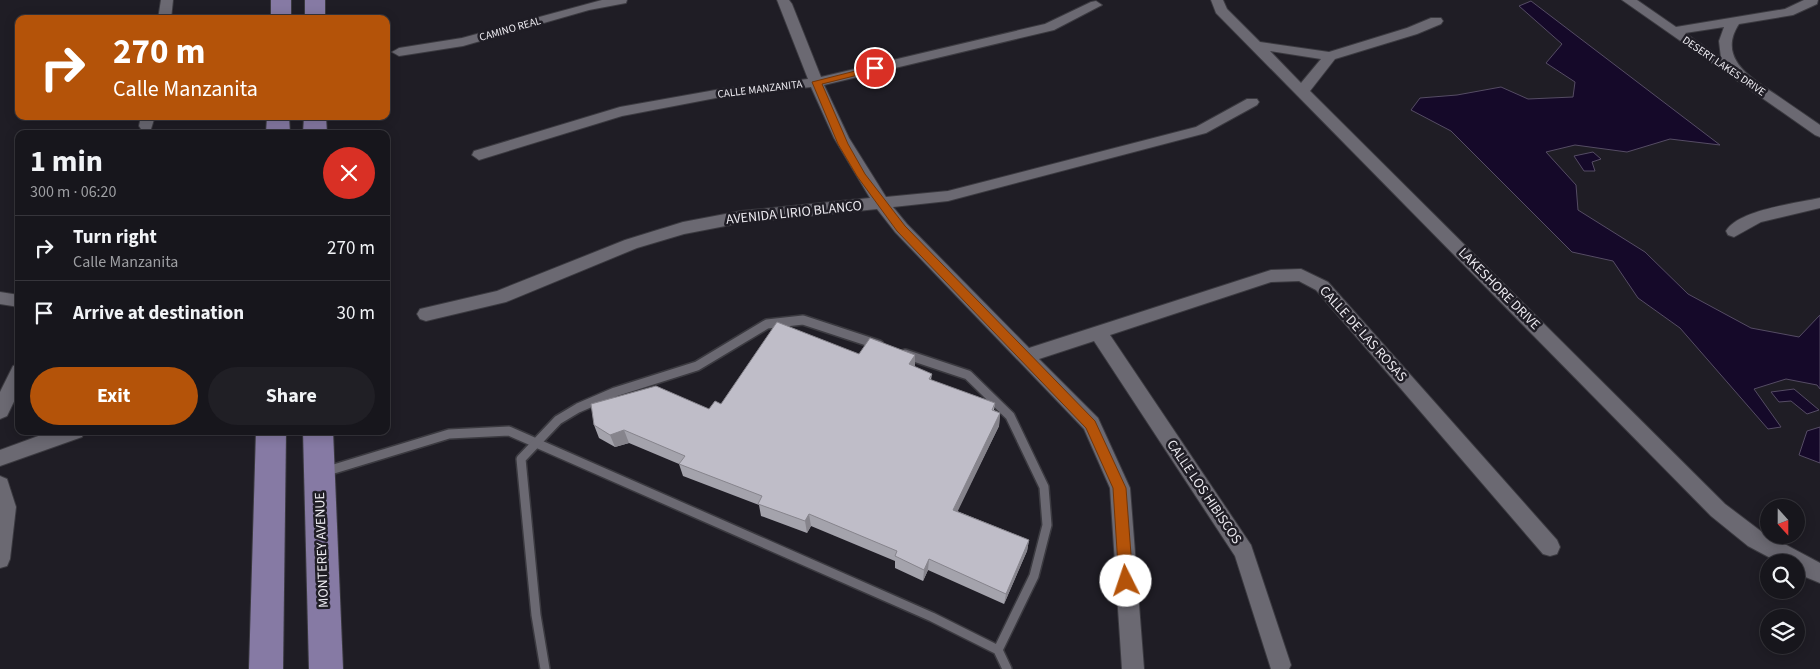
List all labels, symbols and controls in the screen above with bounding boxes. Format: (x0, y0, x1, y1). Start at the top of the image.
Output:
street label: CAMINO REAL (478, 13, 543, 45)
text: 270 m (113, 27, 205, 77)
street label: DESERT LAKES DRIVE (1679, 33, 1769, 100)
icon: right (30, 35, 95, 100)
pin (854, 47, 896, 89)
icon: arrive (861, 54, 889, 82)
text: Calle Manzanita (113, 73, 258, 105)
street label: CALLE MANZANITA (717, 76, 803, 102)
text: 1 min (30, 140, 103, 183)
button: close (323, 147, 375, 199)
text: 300 m · 06:20 (30, 181, 117, 203)
street label: AVENIDA LIRIO BLANCO (725, 196, 863, 230)
text: Turn right (73, 224, 157, 251)
icon: right (30, 234, 58, 262)
text: 270 m (327, 235, 375, 262)
street label: LAKESHORE DRIVE (1453, 243, 1545, 335)
text: Calle Manzanita (73, 251, 178, 273)
street label: CALLE DE LAS ROSAS (1315, 282, 1411, 386)
icon: arrive (30, 299, 58, 327)
text: Arrive at destination (73, 300, 244, 327)
text: 30 m (337, 300, 375, 327)
button: Exit (30, 367, 198, 425)
button: Share (208, 367, 375, 425)
street label: CALLE LOS HIBISCOS (1162, 436, 1246, 548)
street label: MONTEREY AVENUE (310, 492, 334, 608)
north arrow (1760, 499, 1805, 544)
map controls (1760, 499, 1805, 654)
position arrow (1099, 554, 1151, 606)
button: search (1760, 554, 1805, 599)
button: layers (1760, 609, 1805, 654)

